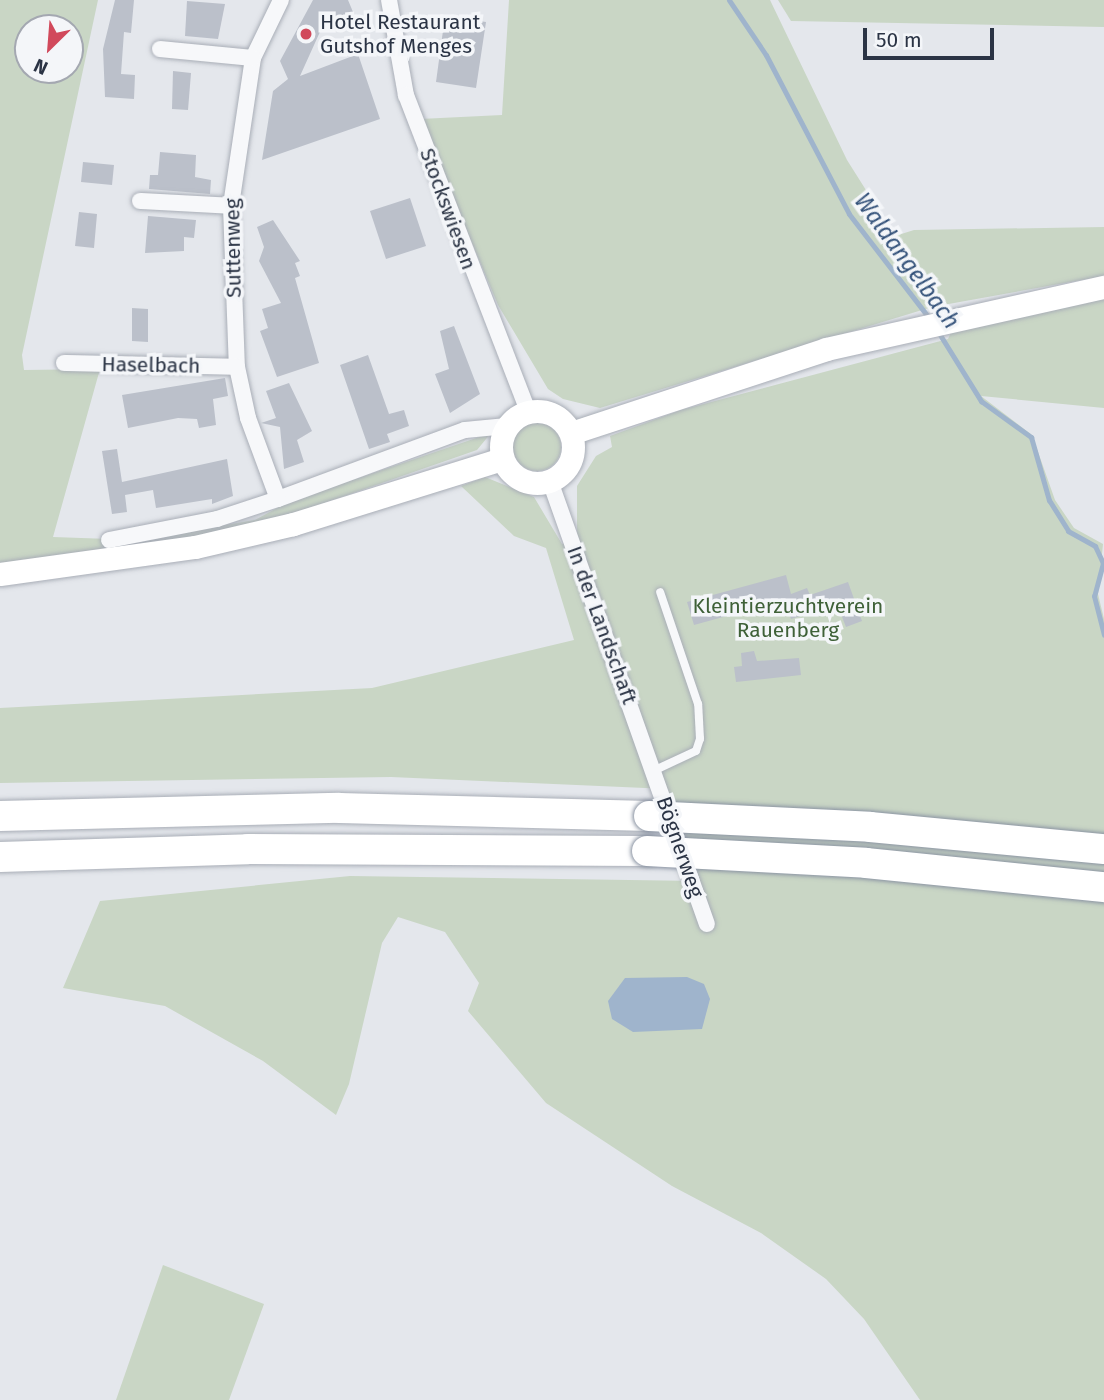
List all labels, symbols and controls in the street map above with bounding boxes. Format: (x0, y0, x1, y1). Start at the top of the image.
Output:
place label: Hotel Restaurant Gutshof Menges (320, 9, 480, 59)
north arrow (14, 14, 84, 84)
scale bar (866, 14, 997, 58)
marker: Hotel Restaurant Gutshof Menges (298, 26, 314, 42)
text: 50 m (876, 27, 922, 53)
text: N (30, 54, 51, 80)
street label: Stockswiesen (414, 145, 482, 273)
water label: Waldangelbach (849, 188, 965, 334)
street label: Suttenweg (220, 198, 246, 298)
street label: Haselbach (101, 352, 201, 378)
street label: In der Landschaft (562, 542, 642, 708)
park label: Kleintierzuchtverein Rauenberg (693, 593, 883, 643)
street label: Bögnerweg (651, 793, 709, 901)

